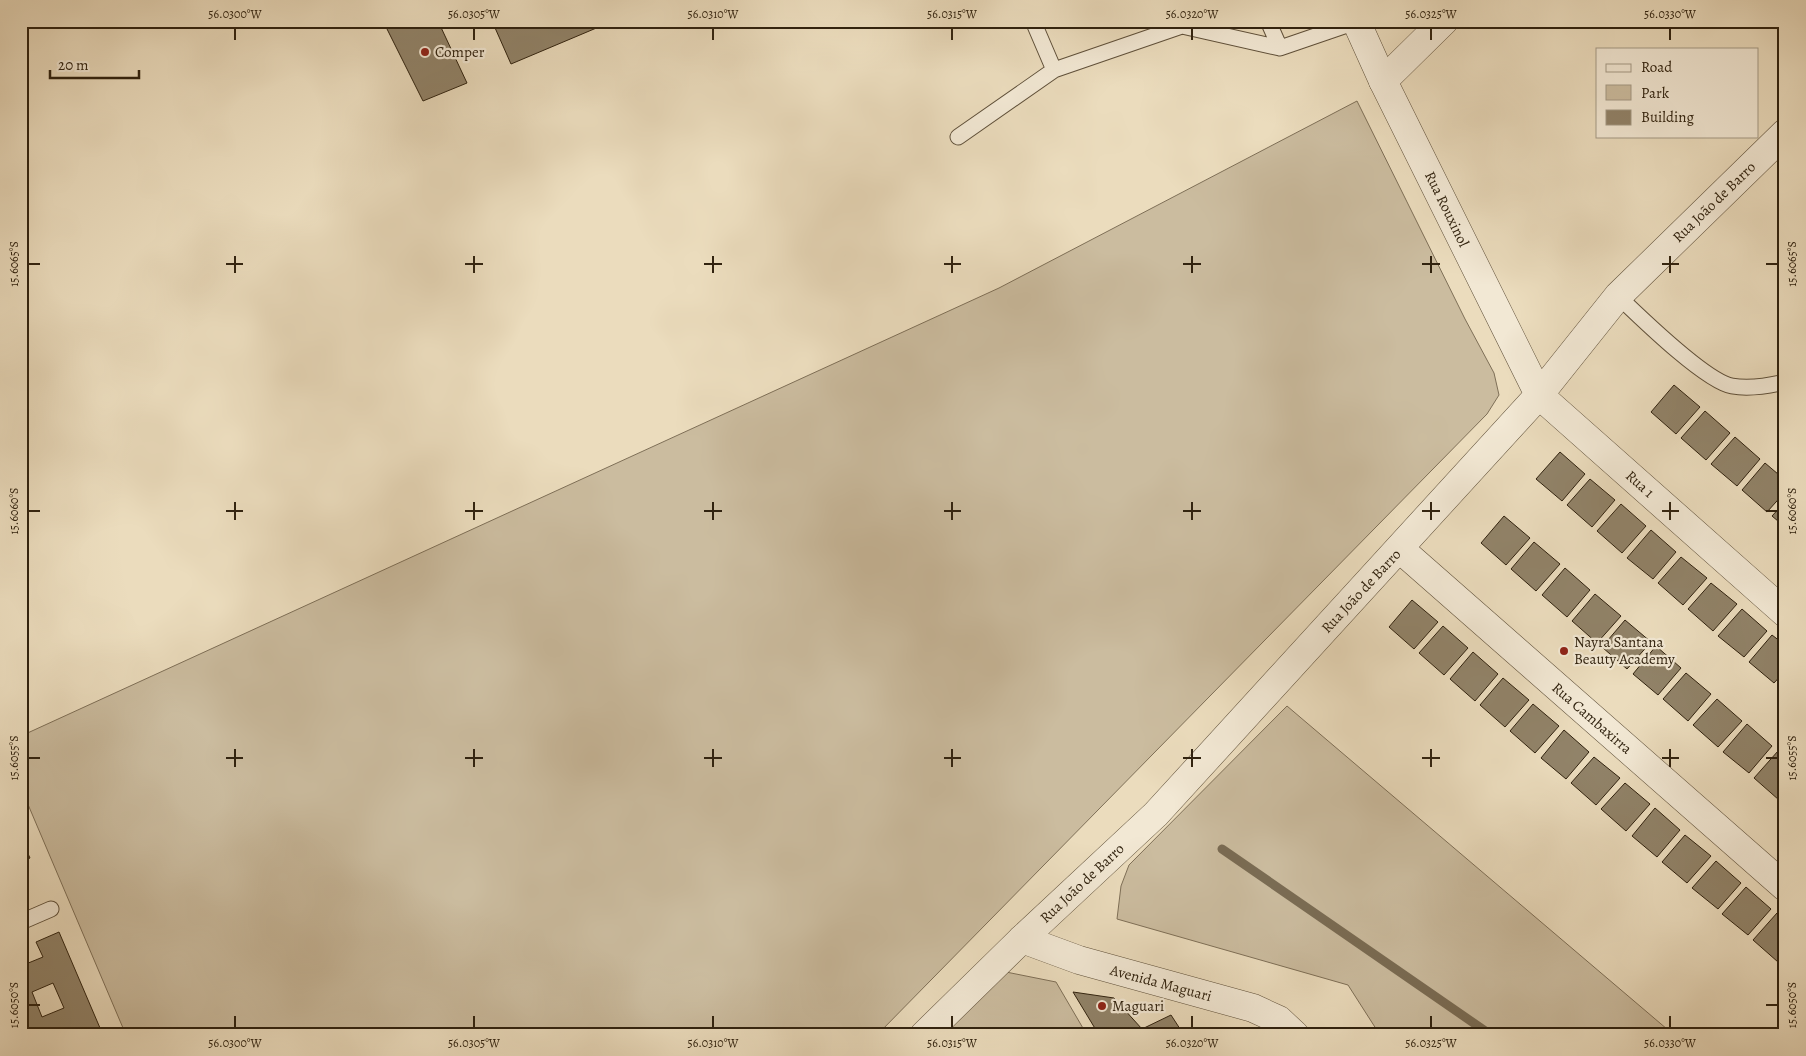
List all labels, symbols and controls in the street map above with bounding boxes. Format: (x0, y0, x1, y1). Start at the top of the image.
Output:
text: 56.0300°W (208, 6, 262, 22)
text: 56.0305°W (448, 6, 501, 22)
text: 56.0310°W (687, 6, 739, 22)
text: 56.0315°W (927, 6, 978, 22)
text: 56.0320°W (1166, 6, 1219, 22)
text: 56.0325°W (1405, 6, 1458, 22)
text: 56.0330°W (1644, 6, 1697, 22)
place label: Comper (435, 42, 485, 62)
marker: Comper (419, 46, 431, 58)
scale bar (50, 48, 139, 80)
legend (1596, 48, 1758, 138)
text: 20 m (58, 55, 89, 75)
text: Road (1641, 57, 1673, 77)
text: Park (1641, 83, 1670, 103)
text: Building (1641, 107, 1694, 127)
street label: Rua João de Barro (1668, 157, 1760, 247)
street label: Rua Rouxinol (1420, 168, 1474, 250)
text: 15.6065°S (6, 241, 22, 287)
text: 15.6065°S (1784, 241, 1800, 287)
street label: Rua 1 (1621, 466, 1659, 502)
text: 15.6060°S (6, 488, 22, 534)
text: 15.6060°S (1784, 488, 1800, 534)
street label: Rua João de Barro (1317, 545, 1405, 637)
place label: Nayra Santana Beauty Academy (1574, 632, 1675, 669)
marker: Nayra Santana Beauty Academy (1558, 645, 1570, 657)
street label: Rua Cambaxirra (1548, 678, 1636, 758)
text: 15.6055°S (6, 735, 22, 781)
text: 15.6055°S (1784, 735, 1800, 781)
street label: Rua João de Barro (1036, 839, 1128, 927)
street label: Avenida Maguari (1108, 961, 1214, 1005)
text: 15.6050°S (6, 982, 22, 1028)
text: 15.6050°S (1784, 982, 1800, 1028)
place label: Maguari (1112, 997, 1164, 1015)
marker: Maguari (1096, 1000, 1108, 1012)
text: 56.0300°W (208, 1035, 262, 1051)
text: 56.0305°W (448, 1035, 501, 1051)
text: 56.0310°W (687, 1035, 739, 1051)
text: 56.0315°W (927, 1035, 978, 1051)
text: 56.0320°W (1166, 1035, 1219, 1051)
text: 56.0325°W (1405, 1035, 1458, 1051)
text: 56.0330°W (1644, 1035, 1697, 1051)

